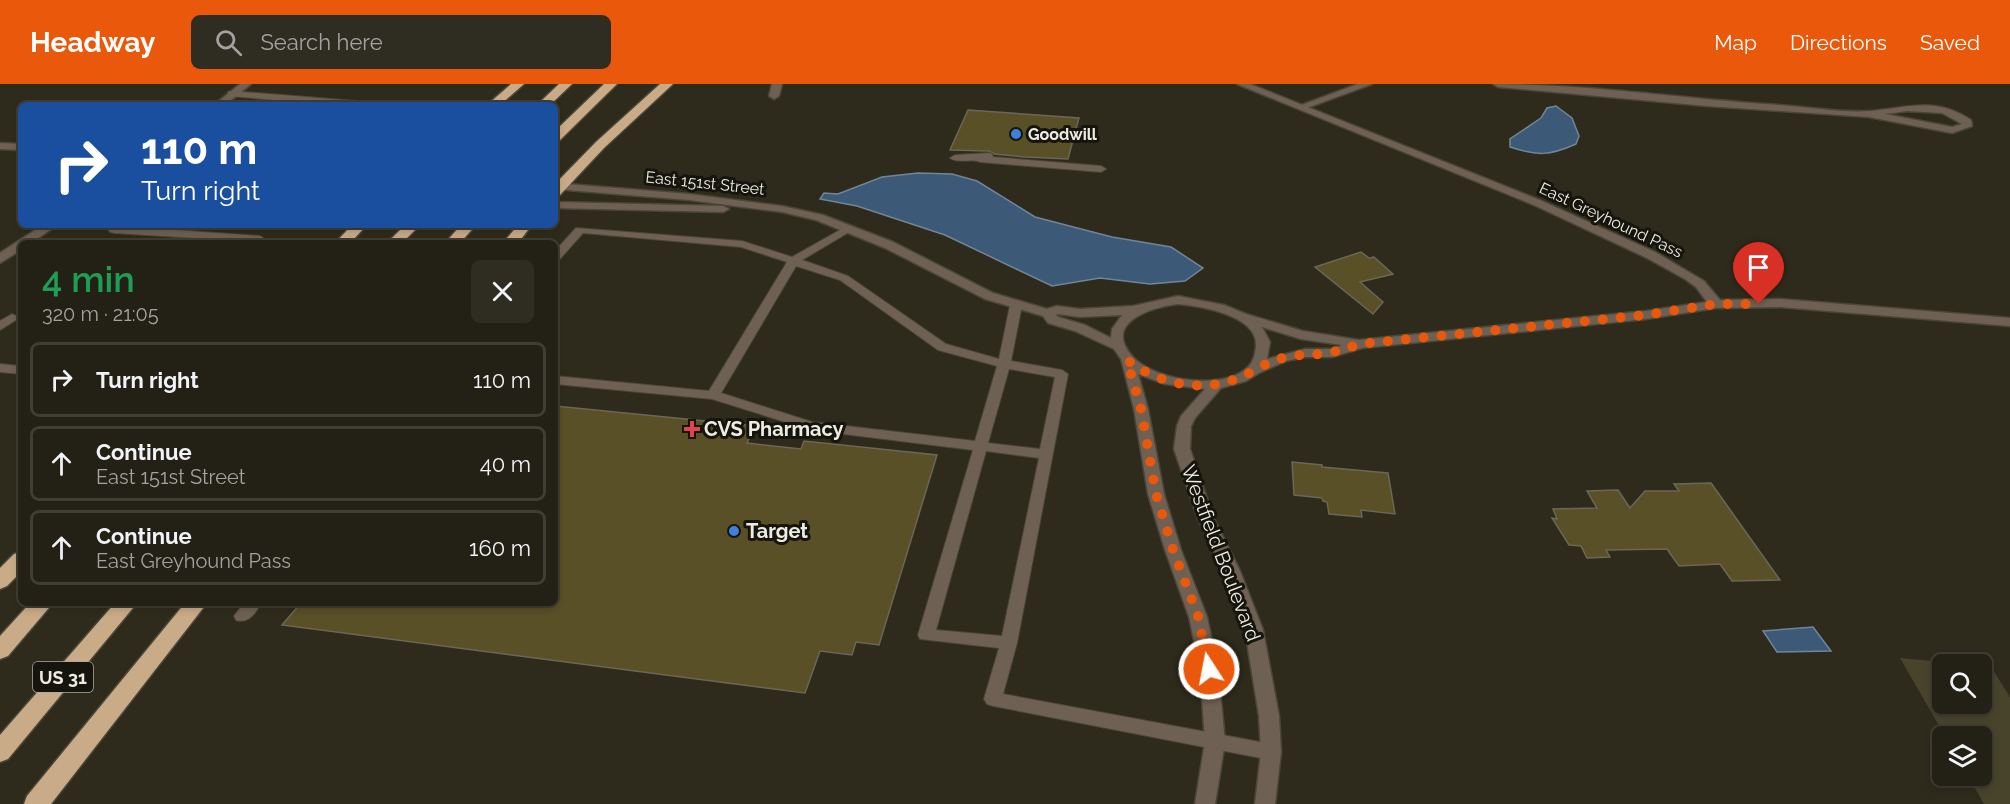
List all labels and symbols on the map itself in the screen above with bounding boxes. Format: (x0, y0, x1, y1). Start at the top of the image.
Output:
place label: Goodwill (1028, 125, 1098, 144)
marker: Goodwill (1009, 127, 1023, 141)
street label: East 151st Street (645, 167, 766, 199)
street label: East Greyhound Pass (1536, 178, 1686, 262)
pin (1733, 242, 1784, 304)
place label: CVS Pharmacy (704, 417, 844, 441)
marker: CVS Pharmacy (685, 422, 699, 436)
street label: Westfield Boulevard (1176, 461, 1266, 645)
place label: Target (746, 519, 808, 543)
marker: Target (727, 524, 741, 538)
position arrow (1177, 637, 1241, 701)
road number: US 31 (33, 662, 93, 692)

